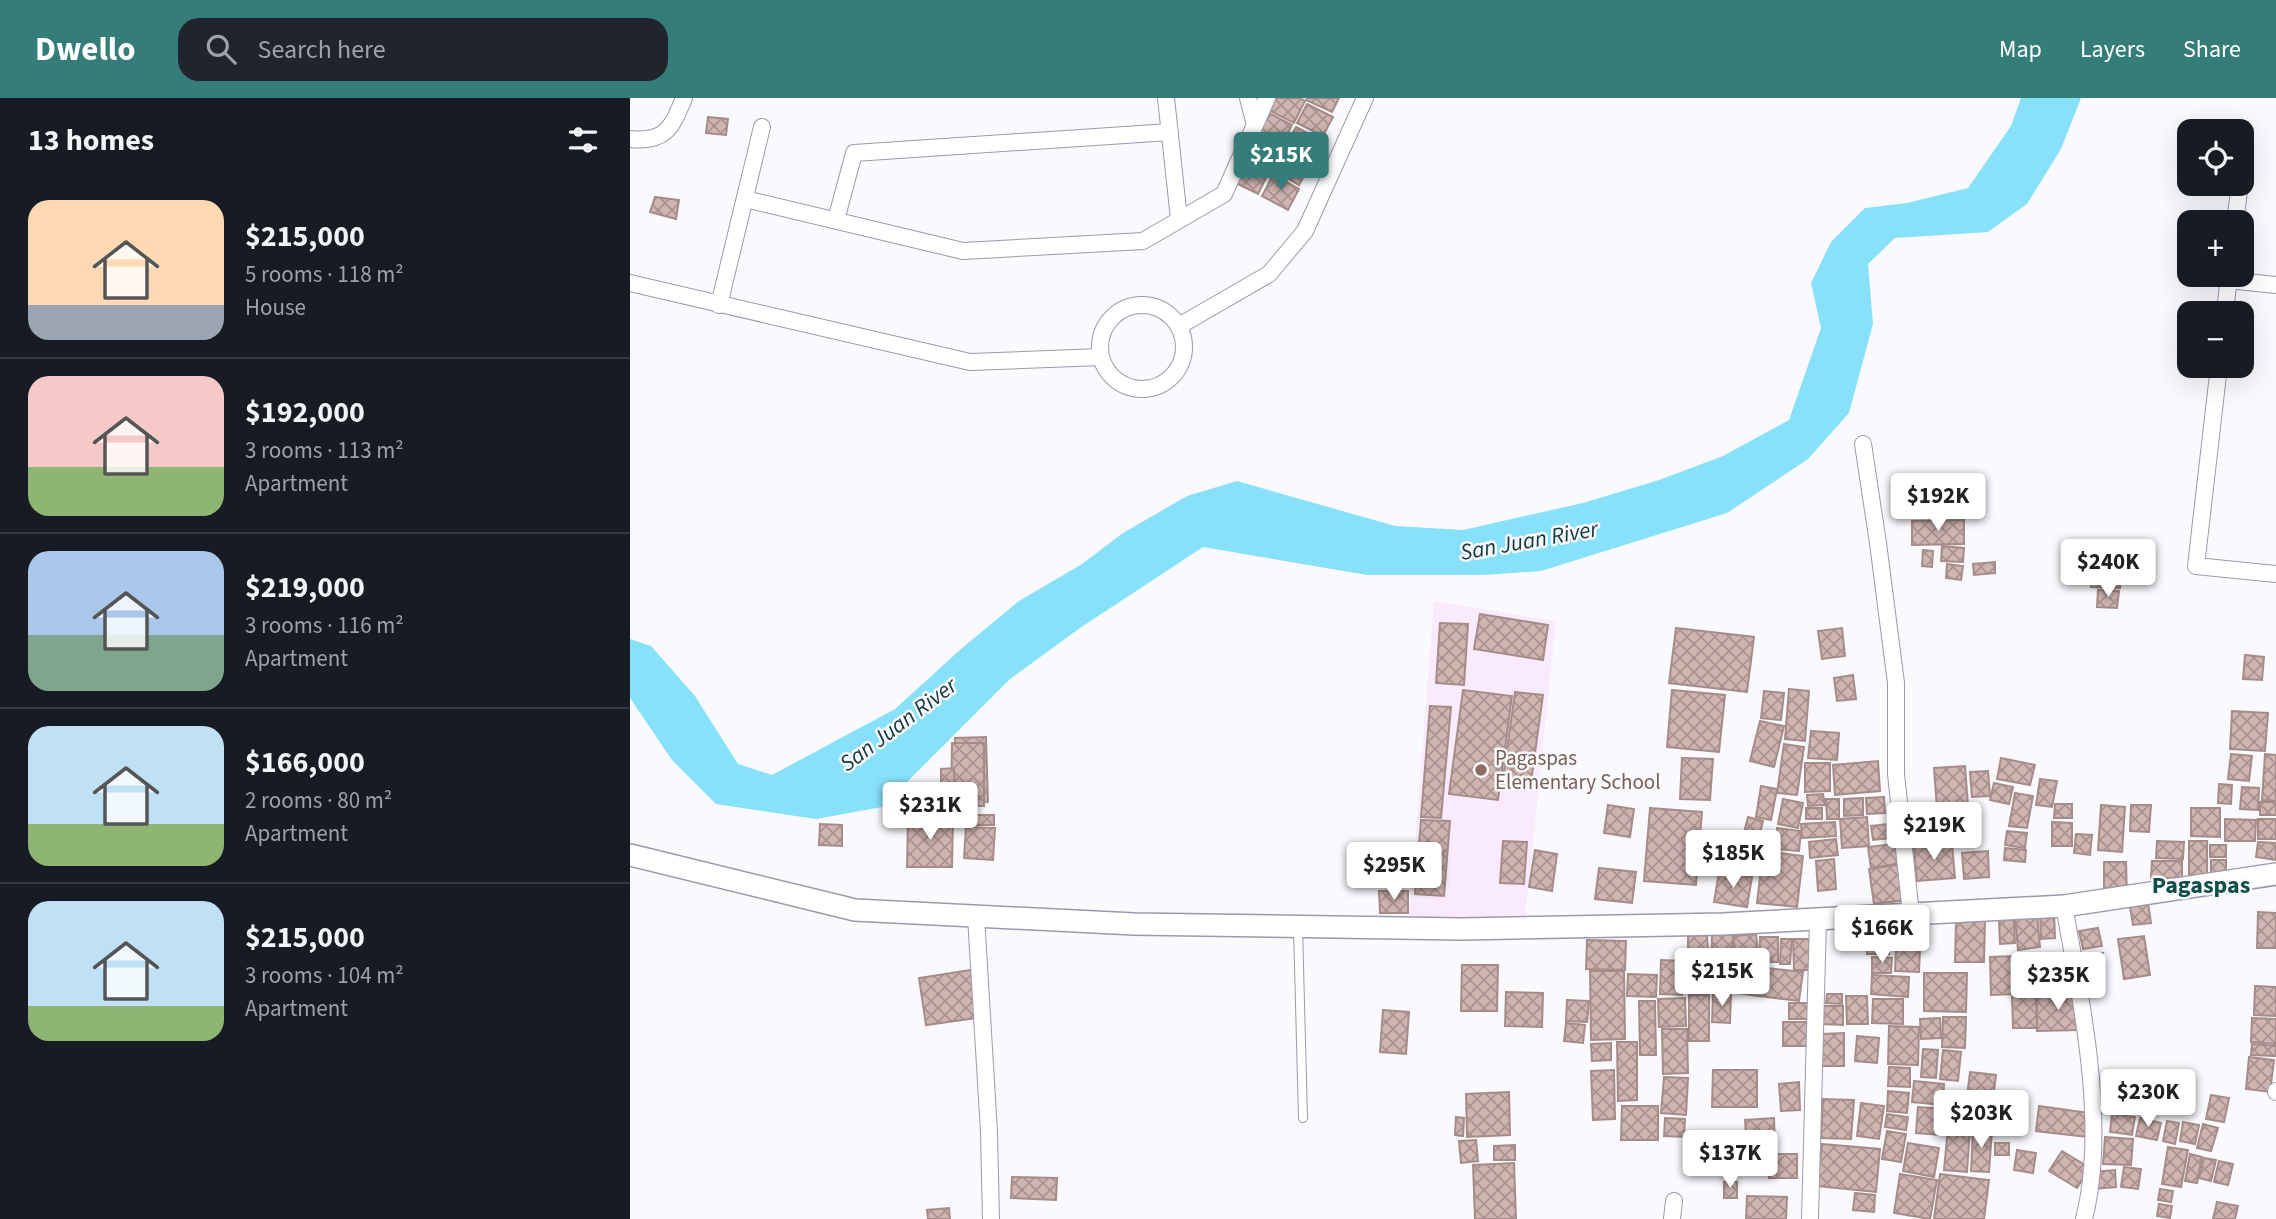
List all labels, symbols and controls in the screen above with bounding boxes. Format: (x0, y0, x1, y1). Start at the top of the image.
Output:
search box (178, 18, 668, 81)
text: Dwello (35, 26, 136, 73)
icon: search (202, 30, 240, 68)
text: Search here (258, 31, 386, 68)
text: Map (1999, 32, 2042, 67)
text: Layers (2080, 32, 2145, 67)
text: Share (2183, 32, 2241, 67)
text: 13 homes (28, 119, 154, 162)
map controls (2177, 119, 2254, 378)
button: locate (2177, 119, 2254, 196)
icon: filters (564, 121, 602, 159)
pin: $215K (1232, 132, 1330, 192)
text: $215K (1250, 138, 1312, 171)
button: + (2177, 210, 2254, 287)
text: $215,000 (245, 215, 365, 258)
icon: home (84, 228, 168, 312)
text: 5 rooms · 118 m² (245, 258, 404, 291)
text: House (245, 291, 306, 324)
button: − (2177, 301, 2254, 378)
text: $192,000 (245, 391, 365, 434)
icon: home (84, 404, 168, 488)
text: 3 rooms · 113 m² (245, 434, 404, 467)
text: Apartment (245, 467, 348, 500)
pin: $192K (1889, 474, 1987, 533)
text: $192K (1907, 479, 1969, 512)
water label: San Juan River (1458, 512, 1602, 569)
pin: $240K (2059, 540, 2157, 599)
text: $240K (2077, 545, 2139, 578)
text: $219,000 (245, 566, 365, 609)
icon: home (84, 579, 168, 663)
text: 3 rooms · 116 m² (245, 609, 404, 642)
text: Apartment (245, 642, 348, 675)
water label: San Juan River (833, 669, 965, 780)
text: $166,000 (245, 741, 365, 784)
place label: Pagaspas Elementary School (1495, 743, 1661, 797)
icon: home (84, 754, 168, 838)
marker: Pagaspas Elementary School (1473, 762, 1489, 778)
pin: $231K (881, 782, 979, 842)
text: 2 rooms · 80 m² (245, 784, 392, 817)
text: $231K (899, 788, 961, 821)
pin: $219K (1885, 802, 1983, 862)
text: $219K (1903, 808, 1965, 841)
text: Apartment (245, 817, 348, 850)
pin: $185K (1684, 830, 1782, 890)
text: $185K (1702, 836, 1764, 869)
pin: $295K (1345, 842, 1443, 902)
text: $295K (1363, 848, 1425, 881)
district label: Pagaspas (2152, 868, 2250, 903)
pin: $166K (1833, 906, 1931, 965)
text: $166K (1851, 911, 1913, 944)
text: $215,000 (245, 916, 365, 959)
icon: home (84, 929, 168, 1013)
pin: $215K (1673, 948, 1771, 1008)
pin: $235K (2009, 953, 2107, 1012)
text: $215K (1691, 954, 1753, 987)
text: $235K (2027, 958, 2089, 991)
text: 3 rooms · 104 m² (245, 959, 404, 992)
text: Apartment (245, 992, 348, 1025)
pin: $230K (2099, 1070, 2197, 1129)
text: $230K (2117, 1075, 2179, 1108)
pin: $203K (1932, 1090, 2030, 1150)
text: $203K (1950, 1096, 2012, 1129)
pin: $137K (1681, 1130, 1779, 1190)
text: $137K (1699, 1136, 1761, 1169)

